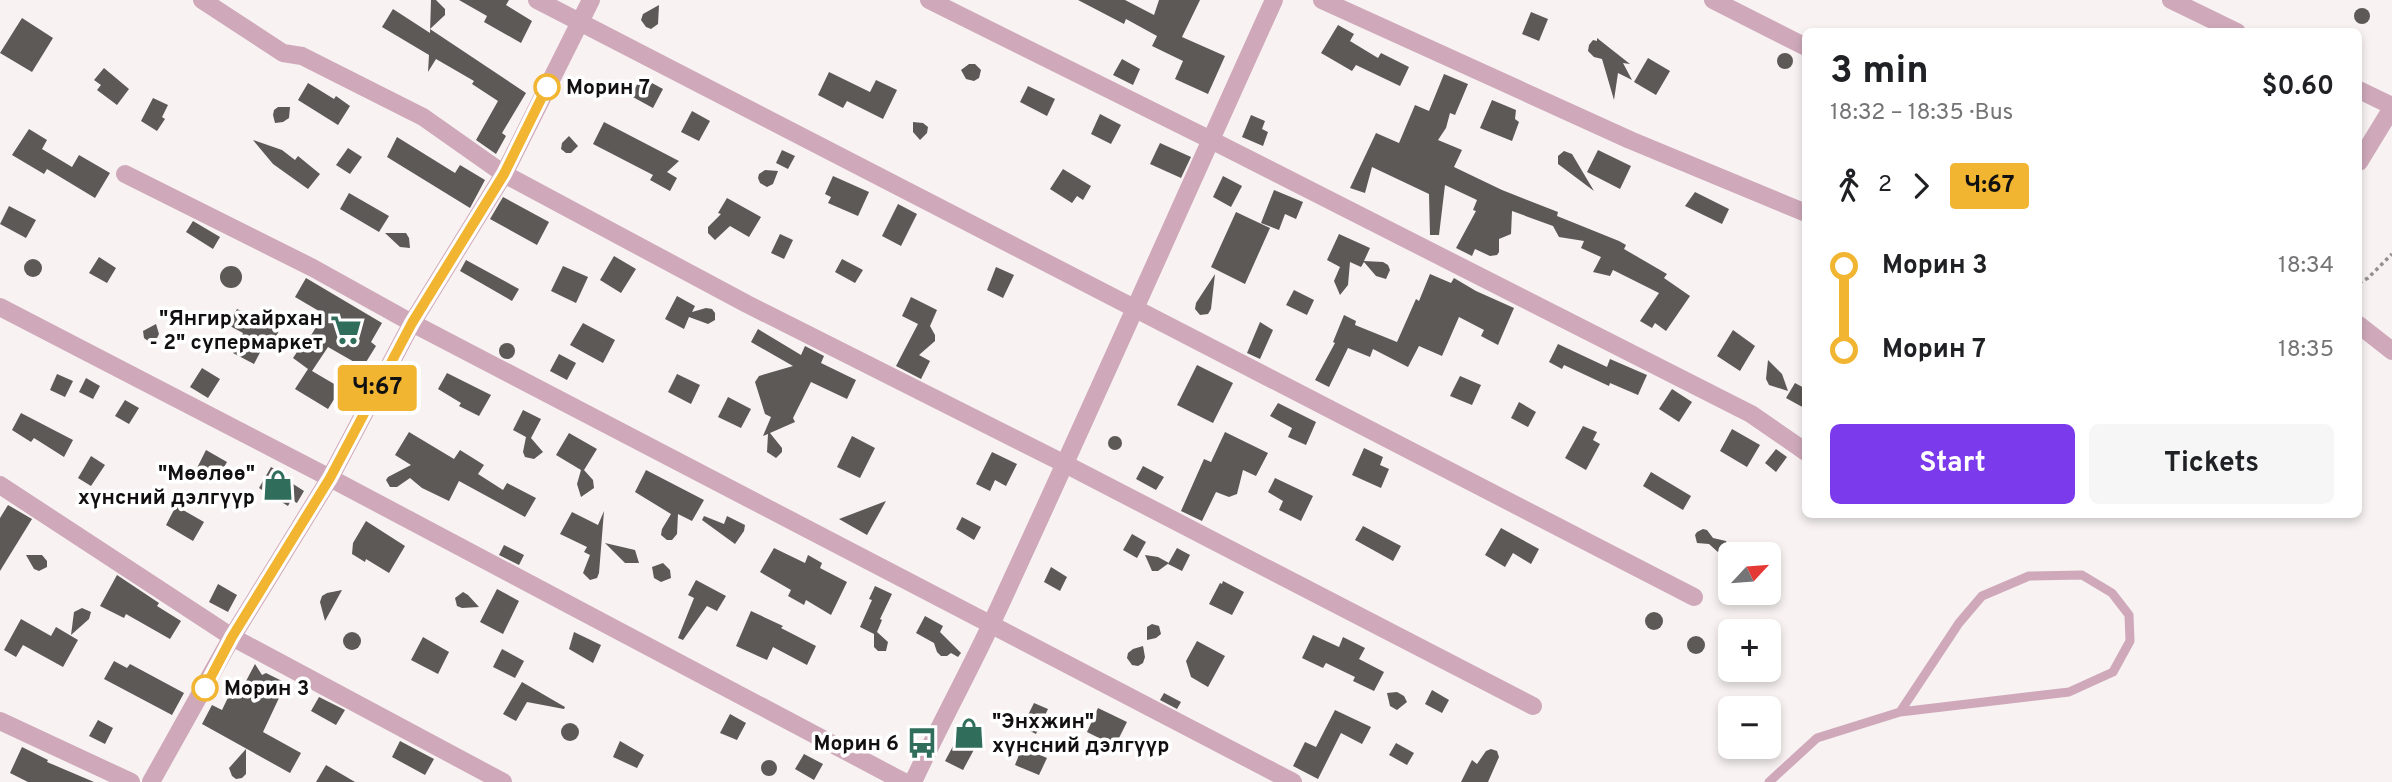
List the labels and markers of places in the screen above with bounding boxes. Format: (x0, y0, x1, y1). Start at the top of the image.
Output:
marker: Морин 7 (534, 74, 560, 100)
place label: Морин 7 (566, 75, 650, 102)
place label: "Янгир хайрхан - 2" супермаркет (149, 306, 323, 357)
supermarket icon: "Янгир хайрхан - 2" супермаркет (329, 313, 363, 347)
place label: "Мөөлөө" хүнсний дэлгүүр (78, 461, 255, 512)
shop icon: "Мөөлөө" хүнсний дэлгүүр (261, 468, 295, 502)
marker: Морин 3 (192, 675, 218, 701)
place label: Морин 3 (224, 676, 309, 703)
place label: "Энхжин" хүнсний дэлгүүр (992, 709, 1169, 760)
shop icon: "Энхжин" хүнсний дэлгүүр (952, 716, 986, 750)
bus stop icon: Морин 6 (905, 726, 939, 760)
place label: Морин 6 (813, 731, 899, 758)

